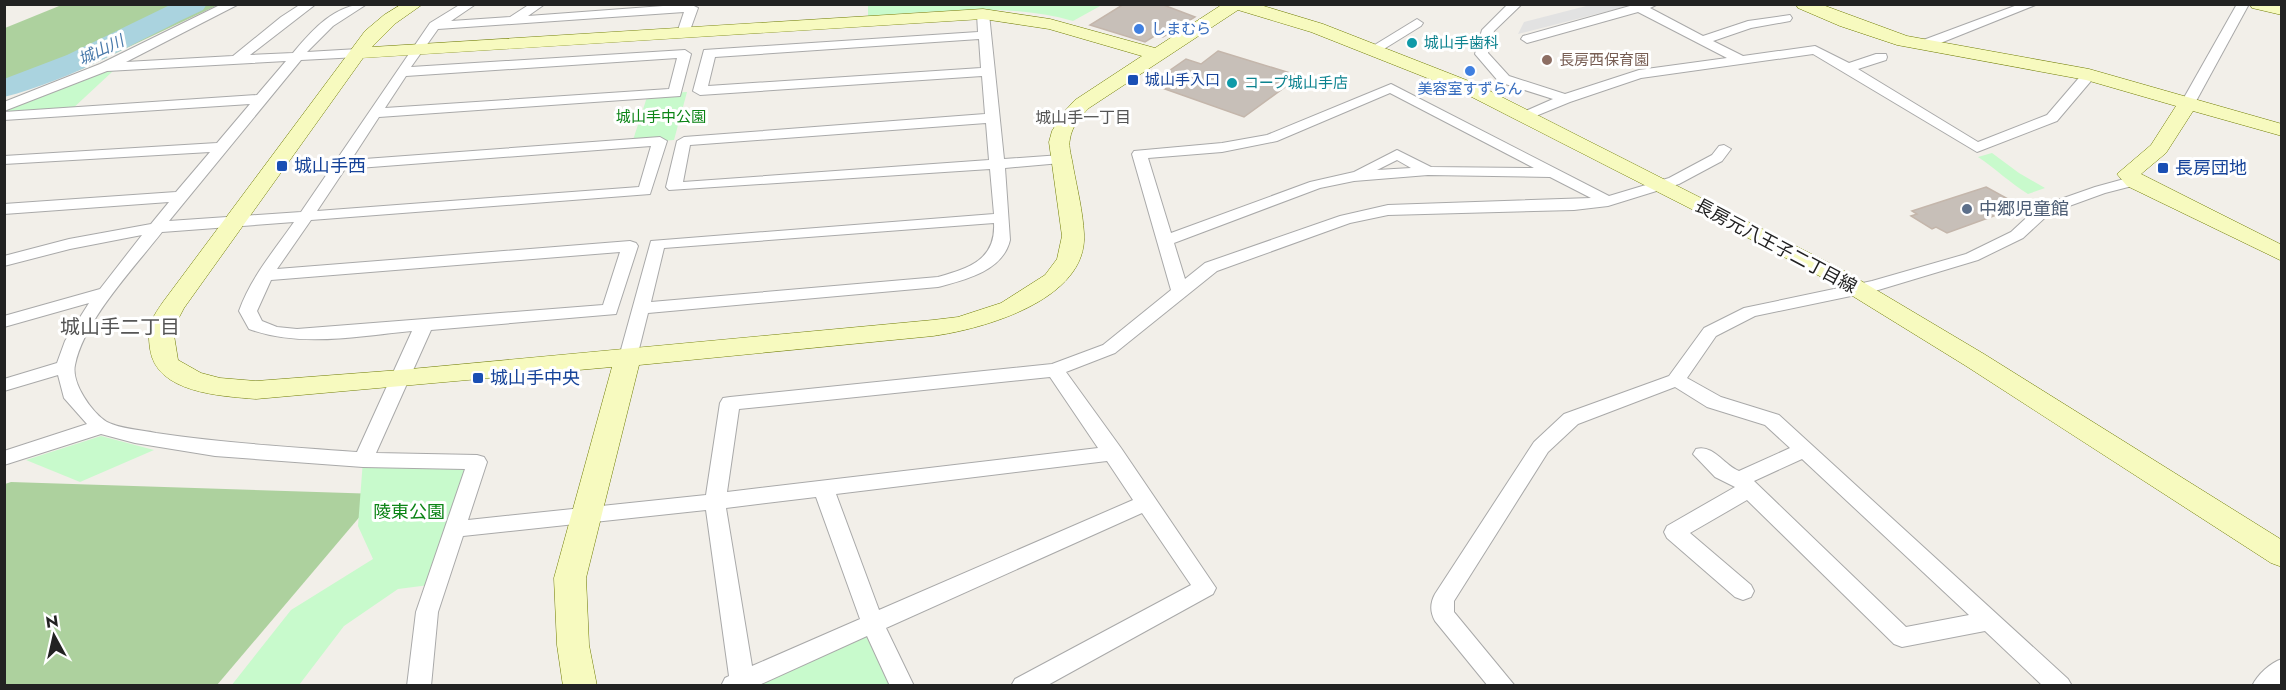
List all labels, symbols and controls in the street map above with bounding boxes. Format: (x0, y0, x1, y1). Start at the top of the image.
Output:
place label: しまむら (1151, 18, 1211, 40)
marker: しまむら (1132, 22, 1146, 36)
water label: 城山川 (74, 29, 129, 71)
place label: 城山手歯科 (1424, 32, 1499, 54)
marker: 城山手歯科 (1405, 36, 1419, 50)
place label: 長房西保育園 (1559, 49, 1649, 71)
marker: 長房西保育園 (1540, 53, 1554, 67)
marker: 美容室すずらん (1463, 64, 1477, 78)
place label: 城山手入口 (1145, 69, 1220, 91)
place label: コープ城山手店 (1244, 72, 1348, 94)
marker: 城山手入口 (1126, 73, 1140, 87)
marker: コープ城山手店 (1225, 76, 1239, 90)
place label: 美容室すずらん (1417, 78, 1523, 100)
park label: 城山手中公園 (616, 106, 706, 128)
district label: 城山手一丁目 (1035, 106, 1131, 129)
place label: 城山手西 (294, 153, 366, 179)
place label: 長房団地 (2175, 155, 2247, 181)
marker: 城山手西 (275, 159, 289, 173)
marker: 長房団地 (2156, 161, 2170, 175)
street label: 長房元八王子二丁目線 (1690, 192, 1862, 300)
place label: 中郷児童館 (1979, 196, 2069, 222)
marker: 中郷児童館 (1960, 202, 1974, 216)
district label: 城山手二丁目 (60, 313, 180, 342)
place label: 城山手中央 (490, 365, 580, 391)
marker: 城山手中央 (471, 371, 485, 385)
park label: 陵東公園 (373, 499, 445, 525)
north arrow (24, 606, 84, 666)
text: N (44, 609, 60, 634)

